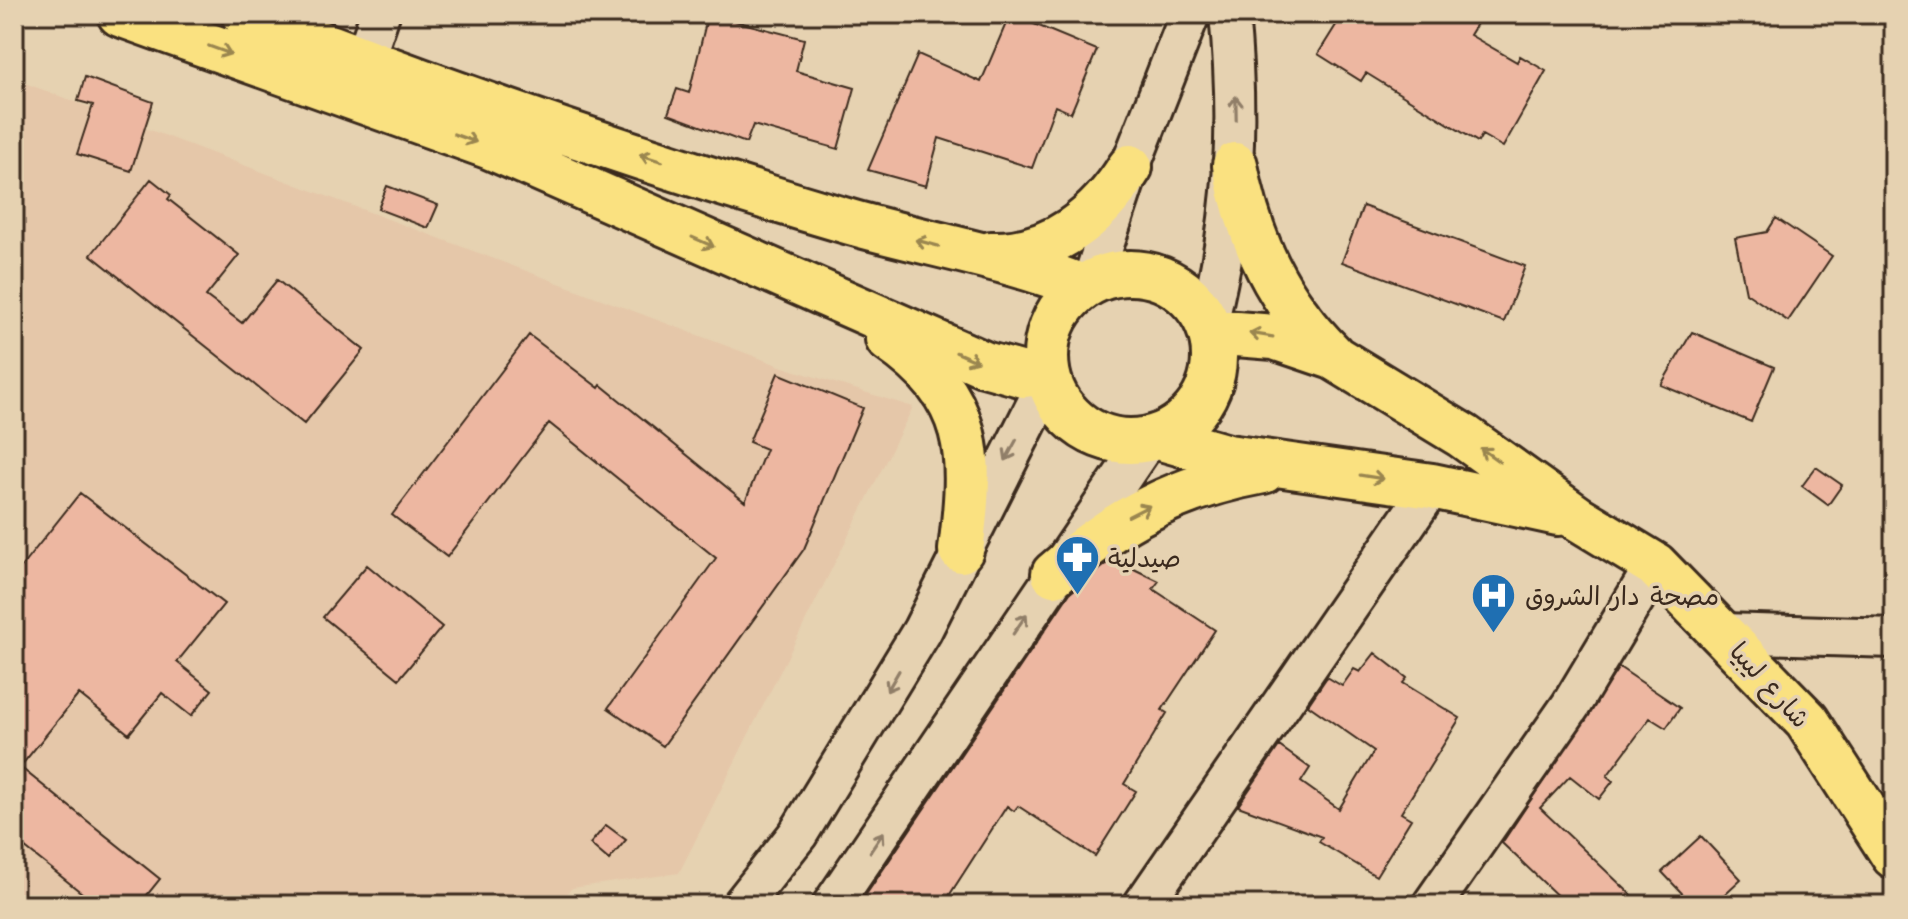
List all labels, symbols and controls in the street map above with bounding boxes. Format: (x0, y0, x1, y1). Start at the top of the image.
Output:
one-way arrow (207, 44, 232, 58)
one-way arrow (1229, 95, 1244, 122)
one-way arrow (452, 131, 477, 146)
one-way arrow (639, 150, 665, 165)
one-way arrow (914, 234, 940, 249)
one-way arrow (691, 235, 715, 250)
one-way arrow (1249, 327, 1275, 342)
one-way arrow (954, 351, 979, 366)
one-way arrow (1003, 437, 1019, 461)
one-way arrow (1480, 447, 1501, 464)
one-way arrow (1359, 470, 1384, 485)
one-way arrow (1127, 503, 1150, 519)
pharmacy icon: صيدلية (1053, 534, 1101, 597)
place label: صيدلية (1108, 541, 1181, 577)
hospital icon: مصحة دار الشروق (1470, 572, 1518, 635)
place label: مصحة دار الشروق (1525, 579, 1719, 615)
one-way arrow (1012, 614, 1028, 636)
street label: شارع ليبيا (1721, 635, 1818, 737)
one-way arrow (885, 669, 901, 692)
one-way arrow (869, 831, 885, 853)

